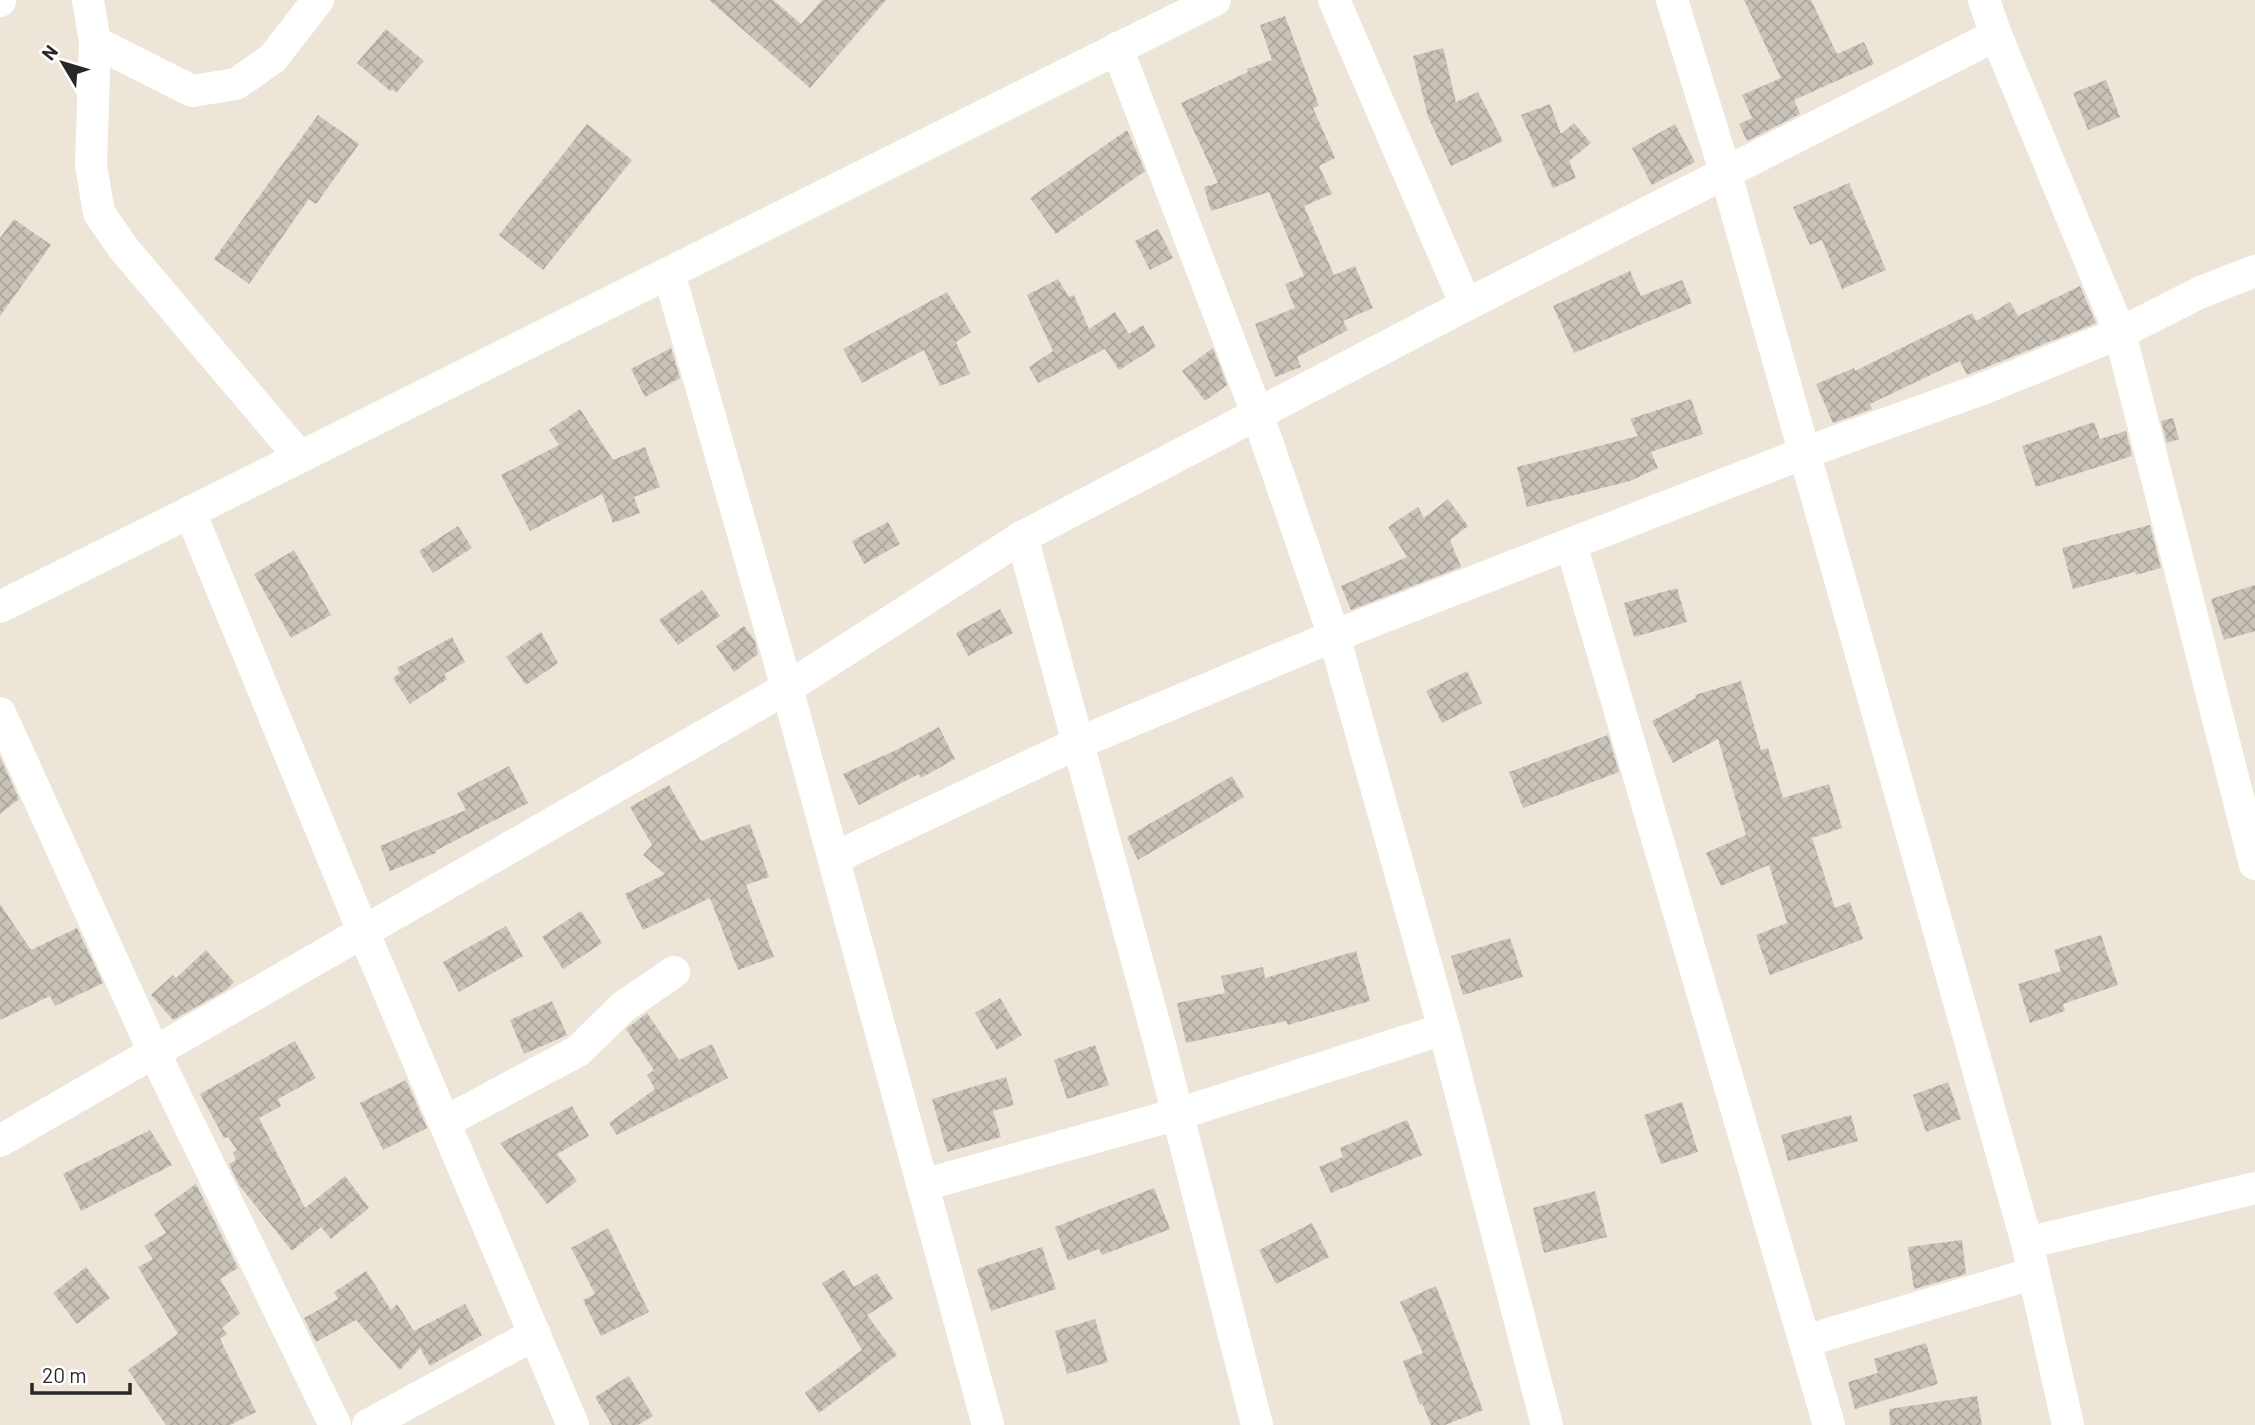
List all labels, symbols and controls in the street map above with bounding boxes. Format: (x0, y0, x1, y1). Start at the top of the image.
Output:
north arrow (28, 28, 98, 98)
text: N (36, 40, 62, 64)
scale bar (32, 1352, 130, 1396)
text: 20 m (42, 1362, 87, 1387)

